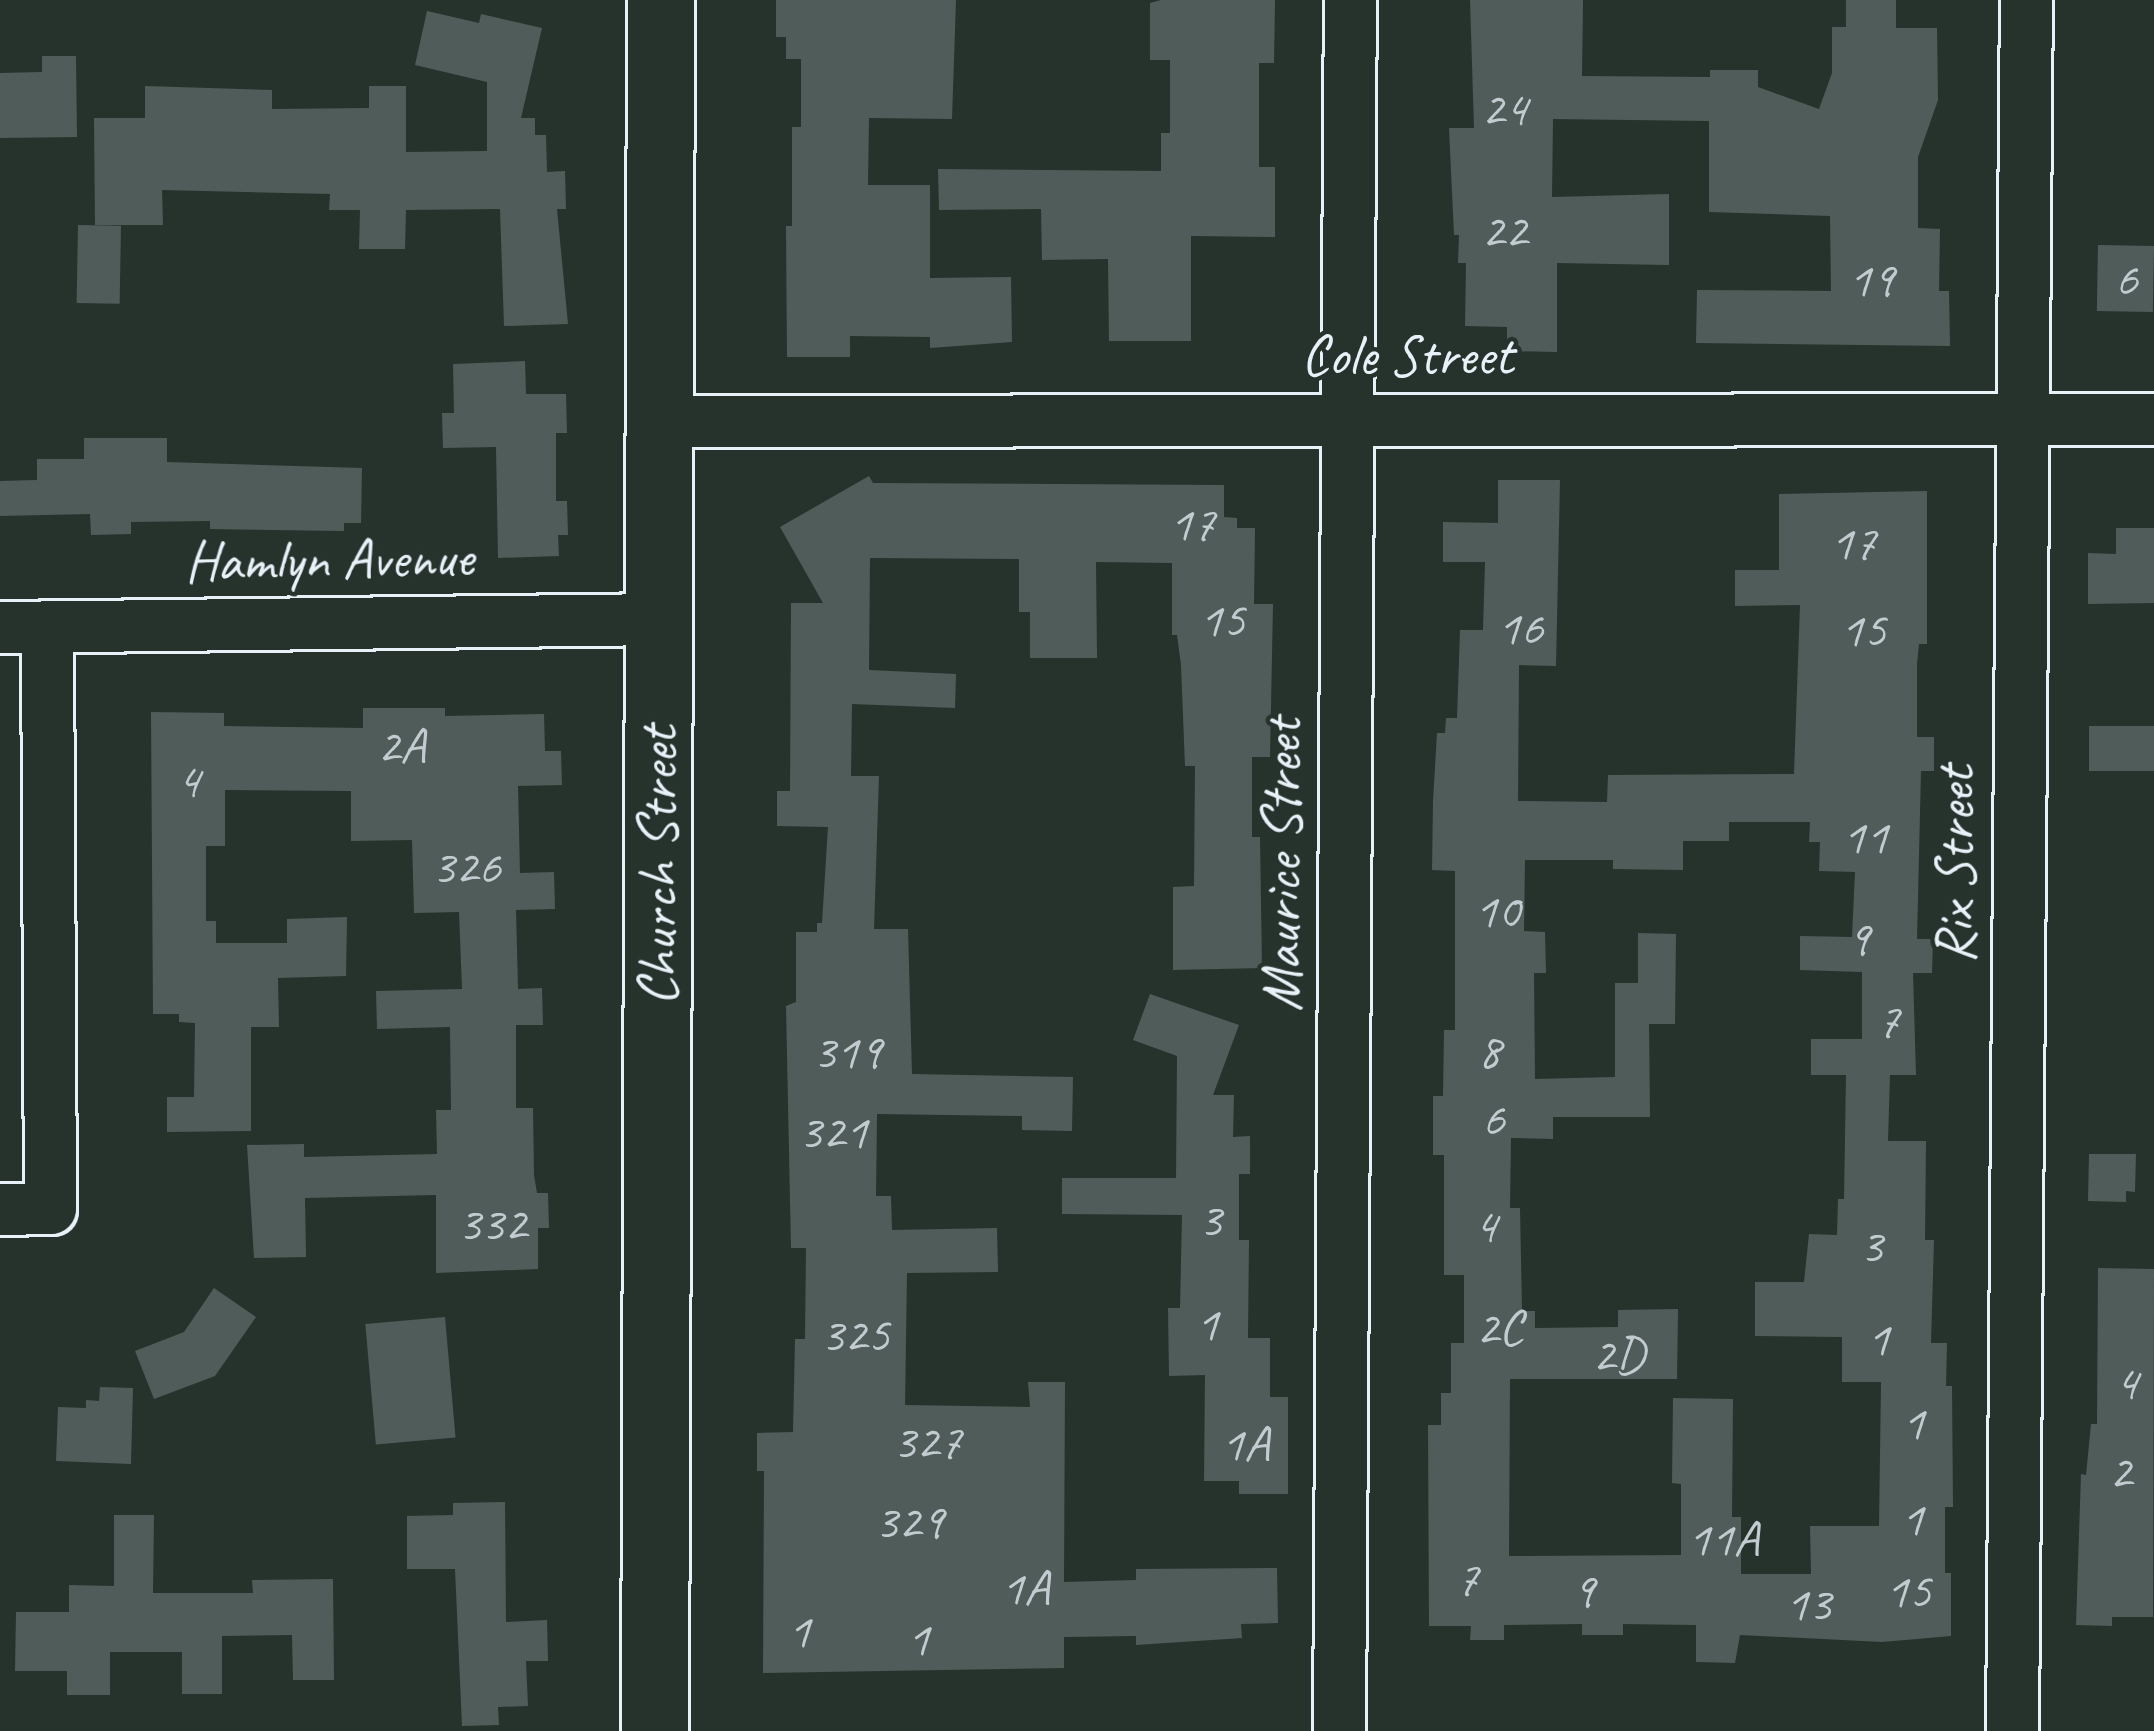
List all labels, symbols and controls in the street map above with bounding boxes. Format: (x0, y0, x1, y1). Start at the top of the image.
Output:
house number: 24 (1481, 77, 1527, 139)
house number: 22 (1481, 199, 1527, 261)
house number: 6 (2115, 247, 2137, 309)
house number: 19 (1848, 248, 1894, 310)
street label: Cole Street (1300, 322, 1514, 390)
house number: 17 (1169, 492, 1215, 554)
house number: 17 (1830, 511, 1876, 573)
street label: Hamlyn Avenue (184, 523, 474, 597)
house number: 15 (1199, 588, 1245, 650)
house number: 16 (1497, 596, 1543, 658)
house number: 15 (1840, 598, 1886, 660)
house number: 2A (377, 714, 425, 776)
street label: Maurice Street (1248, 718, 1316, 1012)
street label: Church Street (624, 726, 692, 1006)
house number: 4 (177, 749, 199, 811)
street label: Rix Street (1921, 766, 1989, 964)
house number: 11 (1842, 805, 1888, 867)
house number: 326 (432, 835, 500, 897)
house number: 10 (1474, 879, 1520, 941)
house number: 9 (1847, 907, 1869, 969)
house number: 7 (1877, 989, 1899, 1051)
house number: 8 (1478, 1019, 1500, 1081)
house number: 319 (813, 1020, 881, 1082)
house number: 6 (1482, 1087, 1504, 1149)
house number: 321 (799, 1100, 867, 1162)
house number: 3 (1199, 1188, 1221, 1250)
house number: 332 (458, 1192, 526, 1254)
house number: 4 (1474, 1194, 1496, 1256)
house number: 3 (1860, 1214, 1882, 1276)
house number: 1 (1196, 1292, 1218, 1354)
house number: 2C (1475, 1296, 1523, 1358)
house number: 325 (821, 1303, 889, 1365)
house number: 1 (1867, 1307, 1889, 1369)
house number: 2D (1592, 1323, 1644, 1385)
house number: 4 (2115, 1351, 2137, 1413)
house number: 1 (1902, 1391, 1924, 1453)
house number: 327 (893, 1410, 961, 1472)
house number: 1A (1221, 1412, 1269, 1474)
house number: 2 (2109, 1440, 2131, 1502)
house number: 1 (1901, 1487, 1923, 1549)
house number: 329 (875, 1490, 943, 1552)
house number: 11A (1687, 1507, 1759, 1569)
house number: 7 (1456, 1547, 1478, 1609)
house number: 1A (1001, 1556, 1049, 1618)
house number: 9 (1572, 1559, 1594, 1621)
house number: 15 (1885, 1559, 1931, 1621)
house number: 13 (1785, 1572, 1831, 1634)
house number: 1 (788, 1599, 810, 1661)
house number: 1 (907, 1607, 929, 1669)

